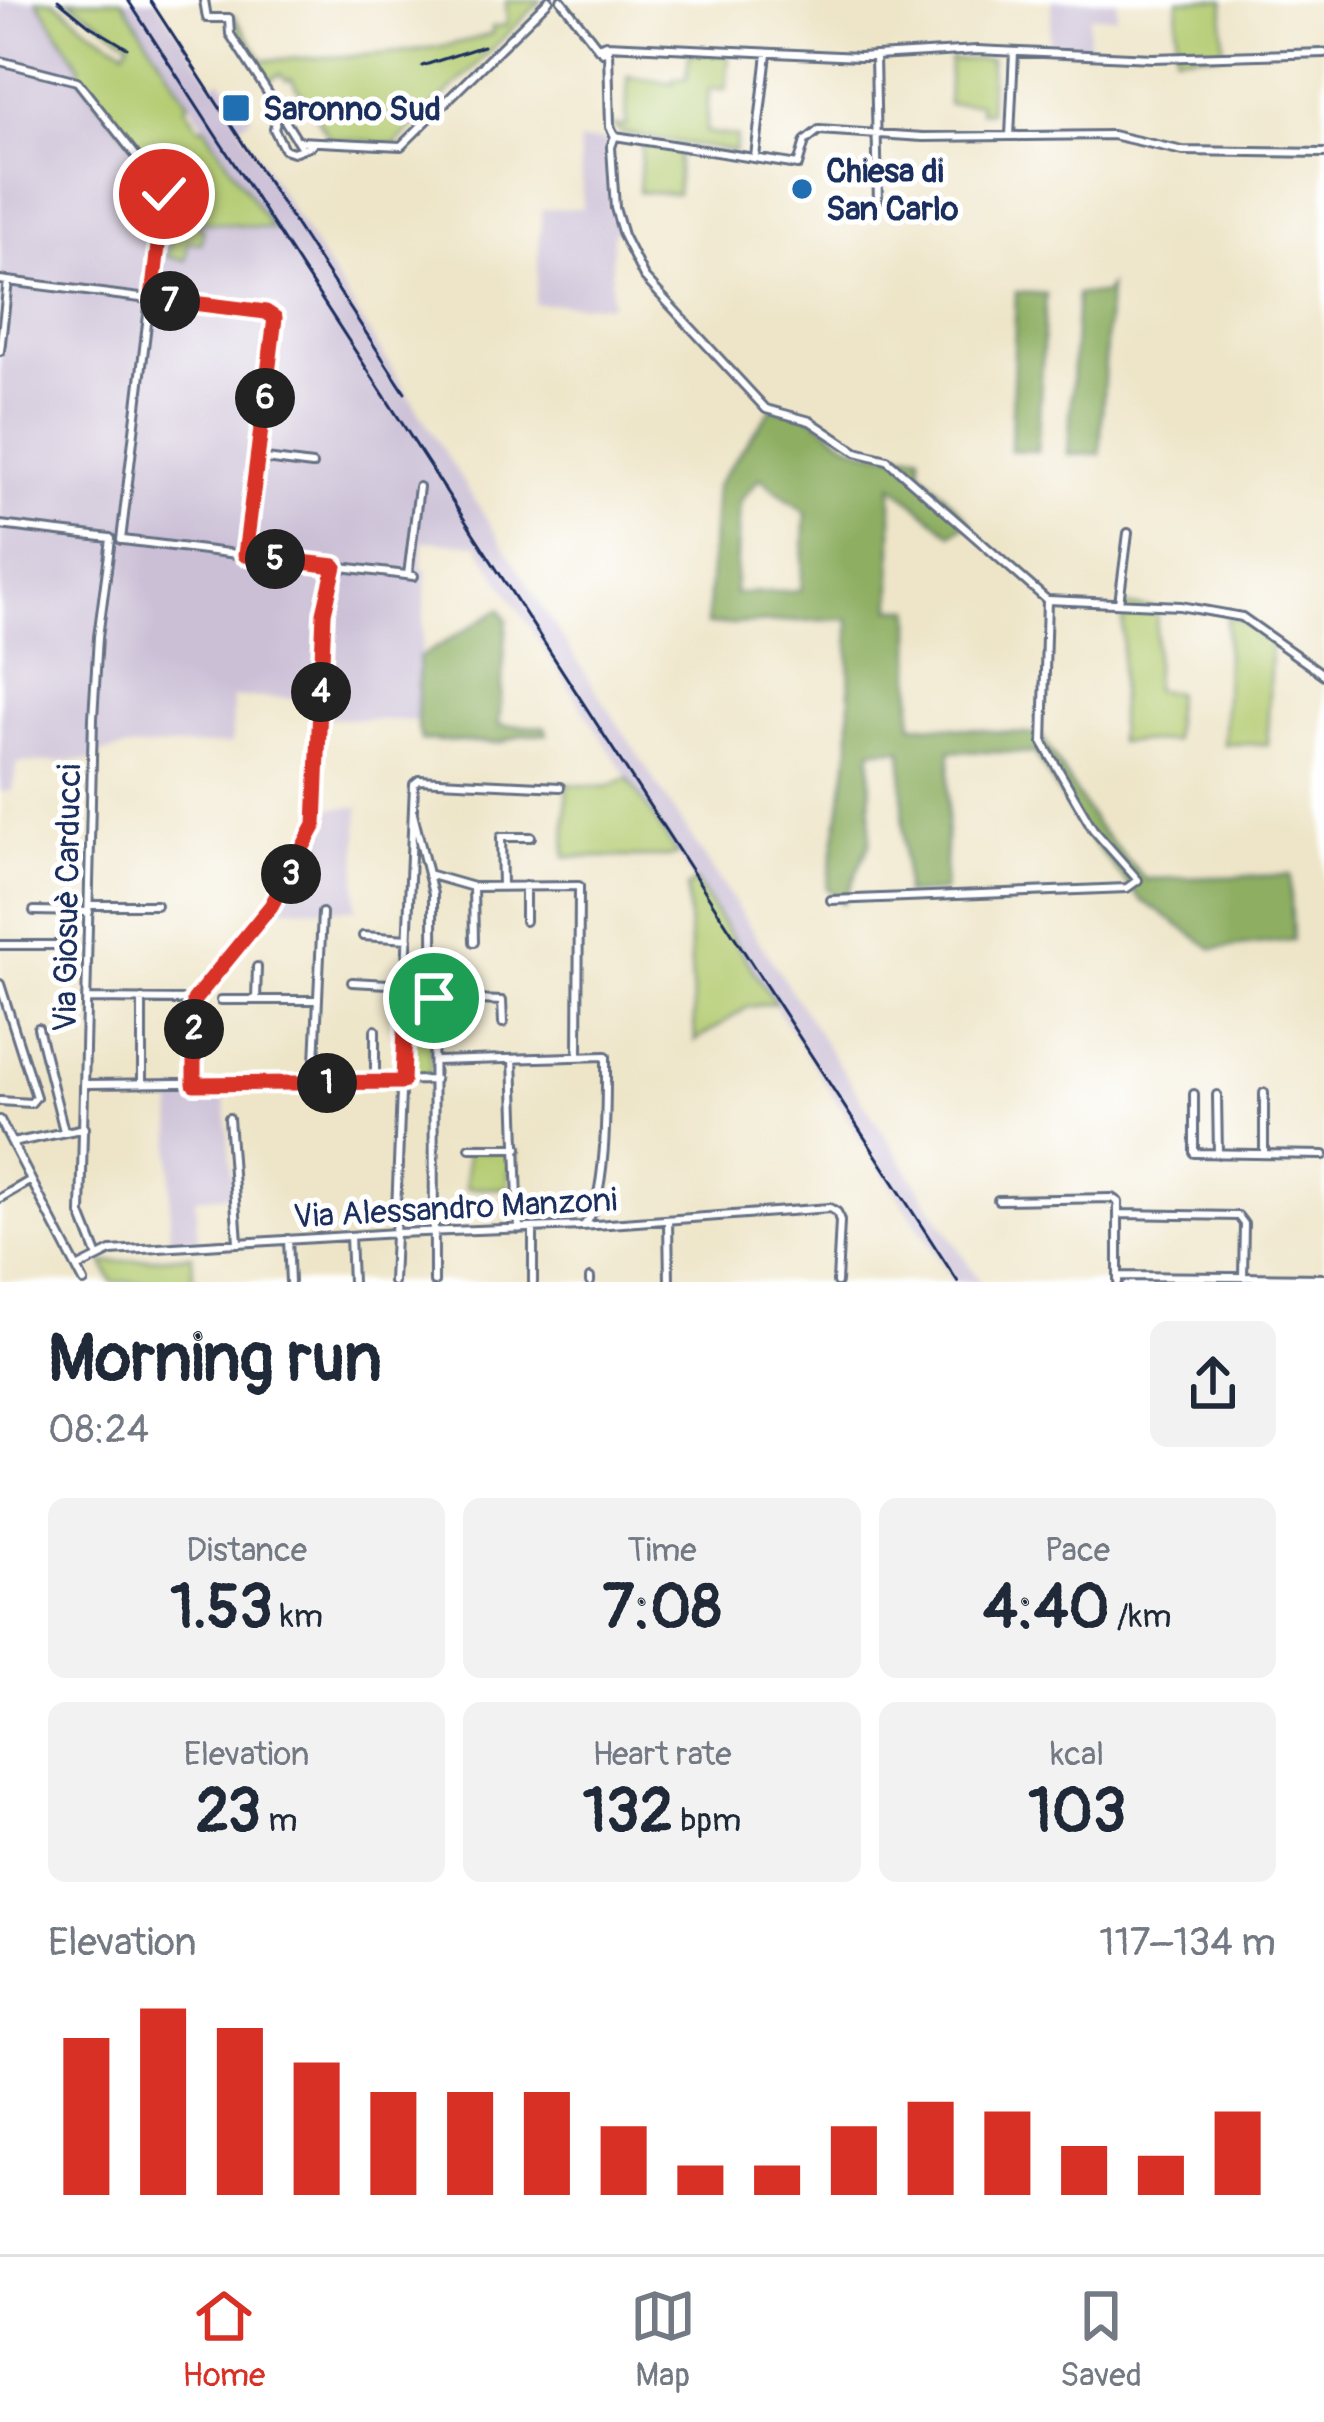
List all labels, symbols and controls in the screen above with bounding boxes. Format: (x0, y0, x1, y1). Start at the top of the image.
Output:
place label: Saronno Sud (263, 89, 441, 130)
marker: Saronno Sud (220, 92, 252, 124)
pin (113, 143, 215, 245)
place label: Chiesa di San Carlo (826, 151, 959, 230)
icon: check (131, 161, 197, 227)
marker: Chiesa di San Carlo (789, 176, 815, 202)
pin: 7 (140, 271, 200, 331)
text: 7 (161, 280, 179, 321)
pin: 6 (235, 368, 295, 428)
text: 6 (255, 377, 275, 418)
pin: 5 (245, 529, 305, 589)
text: 5 (266, 538, 284, 579)
pin: 4 (291, 662, 351, 722)
text: 4 (311, 671, 331, 712)
street label: Via Giosuè Carducci (45, 764, 90, 1032)
pin: 3 (261, 844, 321, 904)
text: 3 (282, 853, 300, 894)
pin (383, 947, 485, 1049)
icon: arrive (401, 965, 467, 1031)
pin: 2 (164, 999, 224, 1059)
text: 2 (185, 1008, 203, 1049)
pin: 1 (297, 1053, 357, 1113)
text: 1 (321, 1062, 333, 1103)
street label: Via Alessandro Manzoni (292, 1180, 618, 1237)
text: Morning run (48, 1318, 382, 1401)
button: share (1150, 1321, 1276, 1447)
text: 08:24 (48, 1405, 149, 1454)
text: Distance (186, 1530, 307, 1571)
text: Time (628, 1530, 696, 1571)
text: Pace (1045, 1530, 1110, 1571)
text: 1.53 (170, 1571, 273, 1646)
text: 7:08 (603, 1571, 721, 1646)
text: 4:40 (983, 1571, 1110, 1646)
text: km (273, 1596, 323, 1637)
text: /km (1110, 1596, 1172, 1637)
text: Elevation (184, 1734, 310, 1775)
text: Heart rate (592, 1734, 732, 1775)
text: kcal (1050, 1734, 1104, 1775)
text: 23 (196, 1775, 261, 1850)
text: 132 (583, 1775, 673, 1850)
text: 103 (1028, 1775, 1126, 1850)
text: m (261, 1800, 298, 1841)
text: bpm (673, 1800, 741, 1841)
text: Elevation (48, 1918, 197, 1967)
text: 117–134 m (1099, 1918, 1276, 1967)
tab: Home (182, 2283, 265, 2396)
tab: Map (630, 2283, 696, 2396)
tab: Saved (1060, 2283, 1142, 2396)

